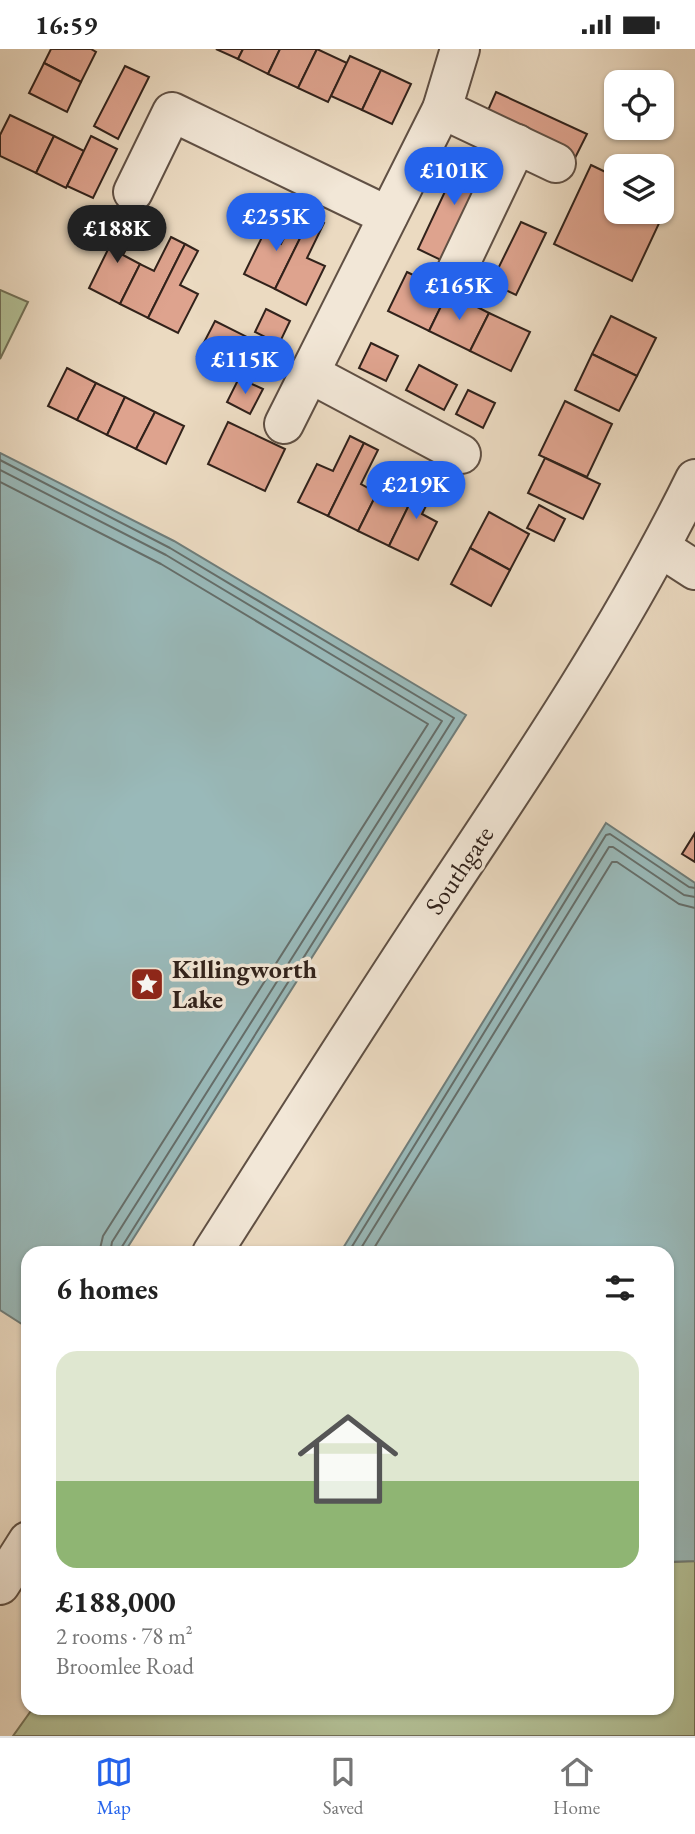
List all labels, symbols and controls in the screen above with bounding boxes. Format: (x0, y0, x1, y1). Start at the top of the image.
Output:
text: 16:59 (35, 8, 97, 42)
map controls (604, 70, 674, 224)
button: locate (604, 70, 674, 140)
pin: £101K (405, 148, 503, 207)
button: layers (604, 154, 674, 224)
text: £101K (420, 155, 488, 185)
pin: £255K (227, 193, 325, 253)
text: £255K (242, 201, 310, 231)
pin: £188K (68, 205, 166, 265)
text: £188K (83, 213, 151, 243)
pin: £165K (410, 263, 508, 322)
text: £165K (425, 270, 493, 300)
pin: £115K (196, 337, 294, 396)
text: £115K (211, 344, 279, 374)
pin: £219K (367, 461, 465, 521)
text: £219K (382, 469, 450, 499)
street label: Southgate (417, 819, 501, 921)
place label: Killingworth Lake (172, 952, 317, 1016)
place icon: Killingworth Lake (128, 965, 166, 1003)
text: 6 homes (56, 1269, 158, 1308)
icon: filters (601, 1269, 639, 1307)
icon: home (285, 1396, 411, 1522)
text: £188,000 (56, 1582, 176, 1621)
text: 2 rooms · 78 m² (56, 1621, 193, 1651)
text: Broomlee Road (56, 1651, 194, 1681)
tab: Map (95, 1753, 133, 1820)
tab: Saved (323, 1753, 363, 1820)
tab: Home (553, 1753, 600, 1820)

